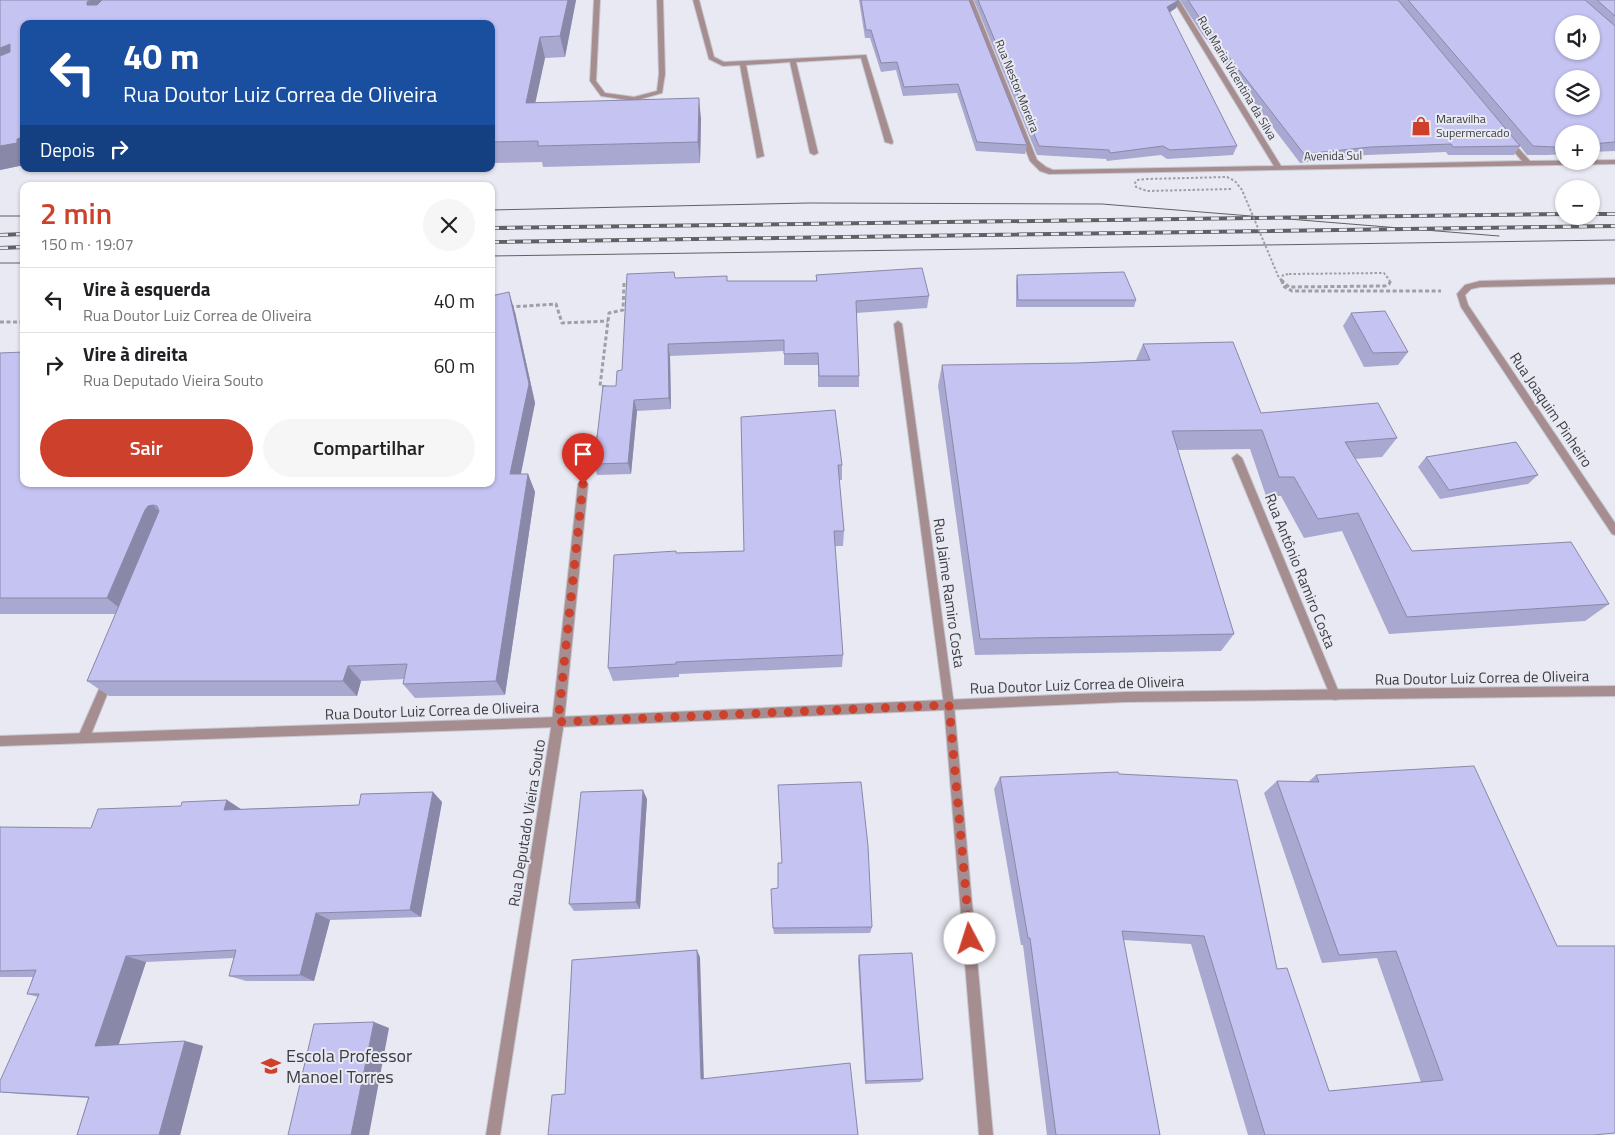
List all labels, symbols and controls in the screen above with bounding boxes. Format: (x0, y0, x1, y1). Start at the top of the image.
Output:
street label: Rua Maria Vicentina da Silva (1193, 12, 1282, 143)
map controls (1555, 15, 1600, 225)
button: sound (1555, 15, 1600, 60)
text: 40 m (123, 29, 199, 83)
street label: Rua Nestor Moreira (990, 37, 1045, 135)
icon: left (40, 40, 105, 105)
button: layers (1555, 70, 1600, 115)
text: Rua Doutor Luiz Correa de Oliveira (123, 77, 437, 111)
place label: Maravilha Supermercado (1436, 109, 1509, 142)
shop icon: Maravilha Supermercado (1410, 115, 1432, 137)
button: + (1555, 125, 1600, 170)
text: Depois (40, 135, 95, 164)
icon: right (105, 135, 133, 163)
street label: Avenida Sul (1304, 145, 1362, 166)
button: − (1555, 180, 1600, 225)
text: 2 min (40, 190, 112, 236)
button: close (423, 199, 475, 251)
text: 150 m · 19:07 (40, 232, 134, 256)
text: Vire à esquerda (83, 274, 211, 303)
icon: left (40, 286, 68, 314)
text: 40 m (434, 286, 475, 315)
text: Rua Doutor Luiz Correa de Oliveira (83, 303, 312, 327)
text: Vire à direita (83, 339, 188, 368)
street label: Rua Joaquim Pinheiro (1504, 347, 1599, 472)
icon: right (40, 351, 68, 379)
text: 60 m (434, 351, 475, 380)
text: Rua Deputado Vieira Souto (83, 368, 263, 392)
button: Sair (40, 419, 253, 477)
button: Compartilhar (263, 419, 475, 477)
pin (562, 433, 604, 484)
icon: arrive (569, 440, 597, 468)
street label: Rua Antônio Ramiro Costa (1259, 490, 1342, 652)
street label: Rua Jaime Ramiro Costa (928, 517, 971, 670)
street label: Rua Doutor Luiz Correa de Oliveira (1375, 664, 1590, 691)
street label: Rua Doutor Luiz Correa de Oliveira (969, 669, 1185, 700)
street label: Rua Doutor Luiz Correa de Oliveira (324, 695, 540, 726)
street label: Rua Deputado Vieira Souto (502, 738, 551, 908)
position arrow (943, 912, 995, 964)
place label: Escola Professor Manoel Torres (286, 1042, 412, 1090)
school or university icon: Escola Professor Manoel Torres (260, 1055, 282, 1077)

